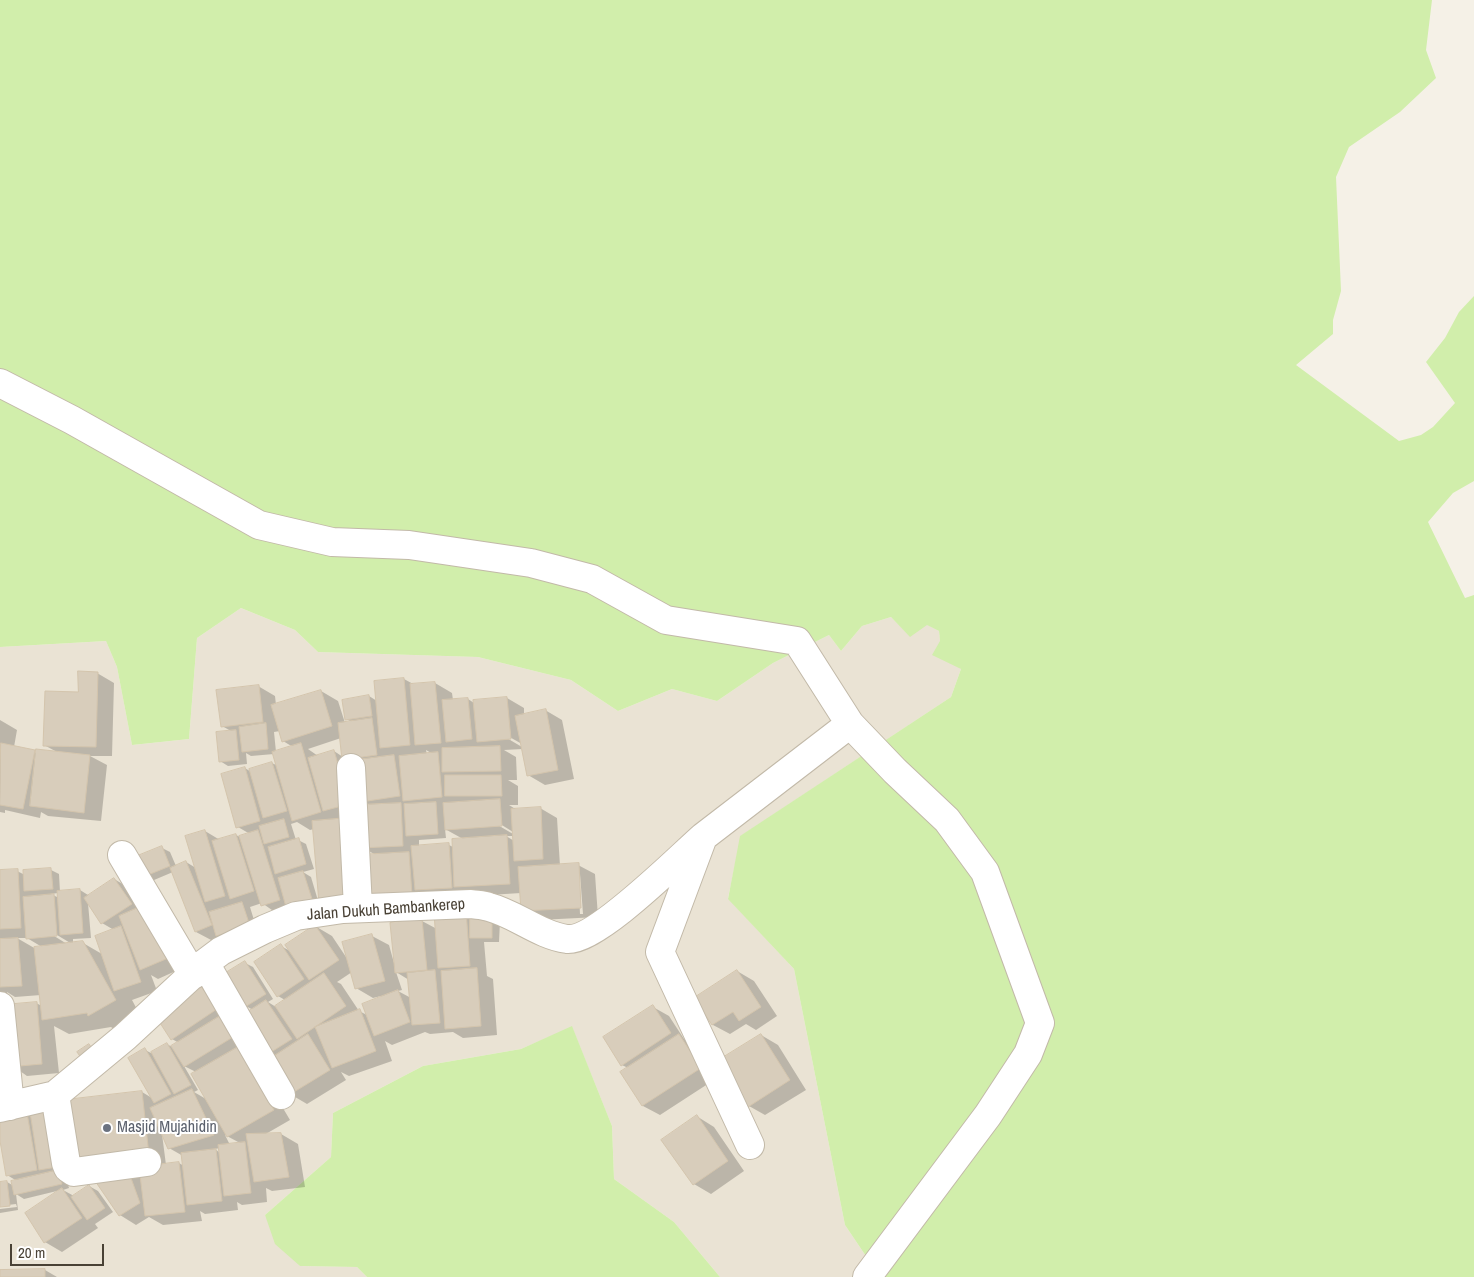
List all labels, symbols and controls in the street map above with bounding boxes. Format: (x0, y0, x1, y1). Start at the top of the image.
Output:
street label: Jalan Dukuh Bambankerep (306, 895, 466, 925)
place label: Masjid Mujahidin (117, 1118, 217, 1138)
marker: Masjid Mujahidin (101, 1122, 113, 1134)
scale bar (12, 1234, 106, 1266)
text: 20 m (18, 1242, 45, 1263)

